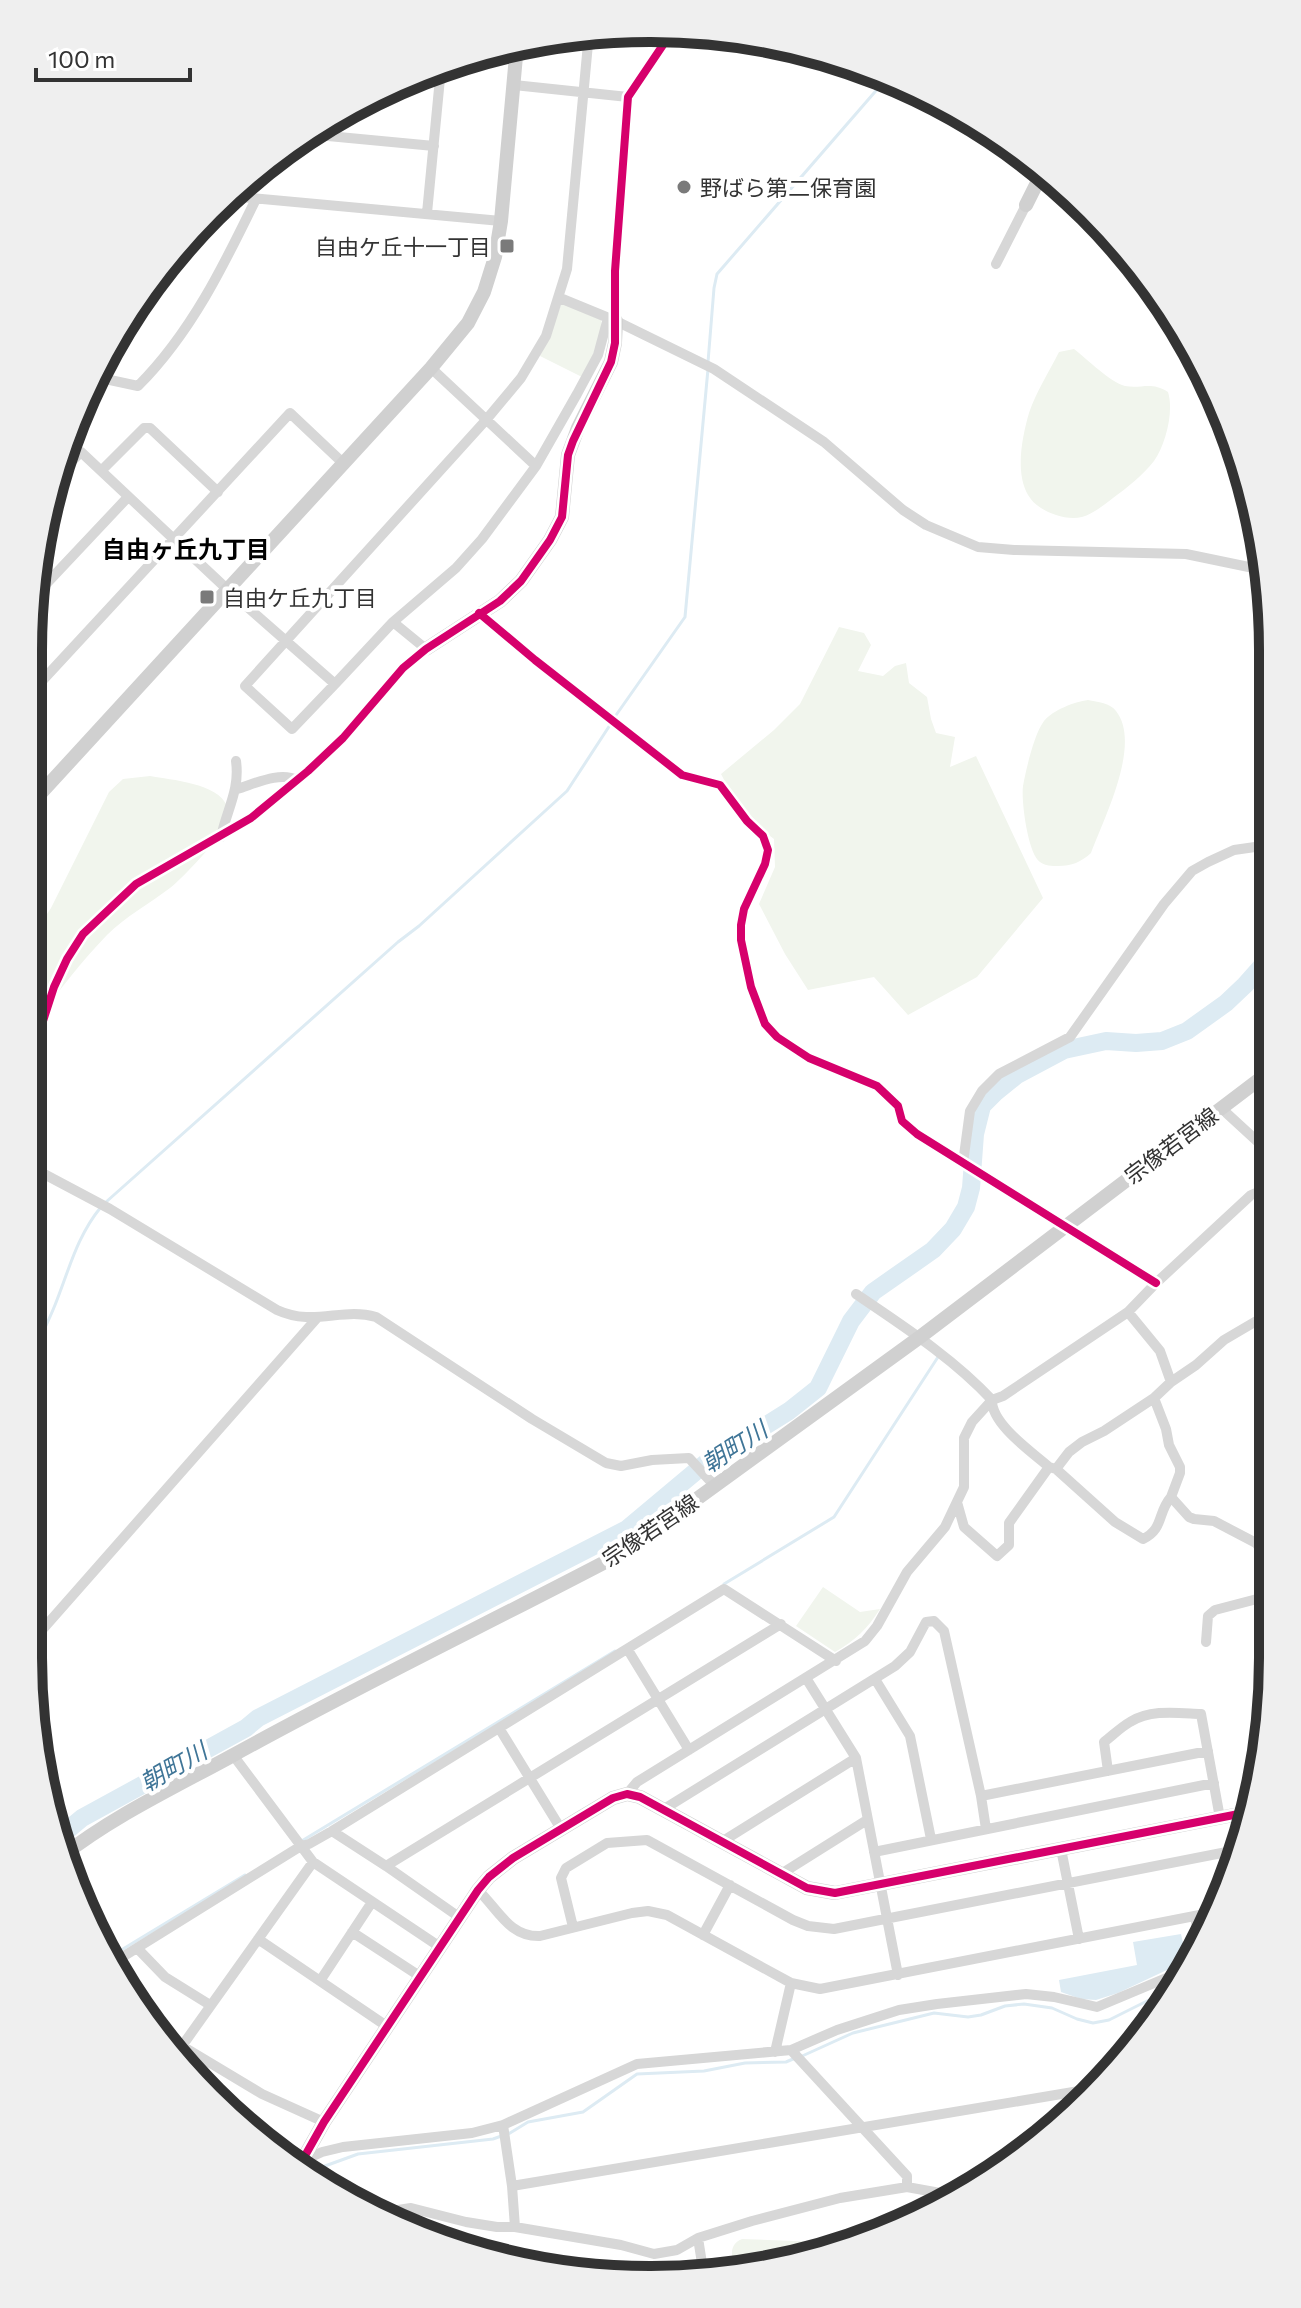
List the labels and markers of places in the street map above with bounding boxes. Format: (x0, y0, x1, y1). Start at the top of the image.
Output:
place label: 野ばら第二保育園 (700, 174, 876, 201)
marker: 野ばら第二保育園 (675, 178, 693, 196)
place label: 自由ケ丘十一丁目 (315, 233, 491, 260)
marker: 自由ケ丘十一丁目 (498, 237, 516, 255)
place label: 自由ケ丘九丁目 (223, 584, 377, 611)
marker: 自由ケ丘九丁目 (198, 588, 216, 606)

